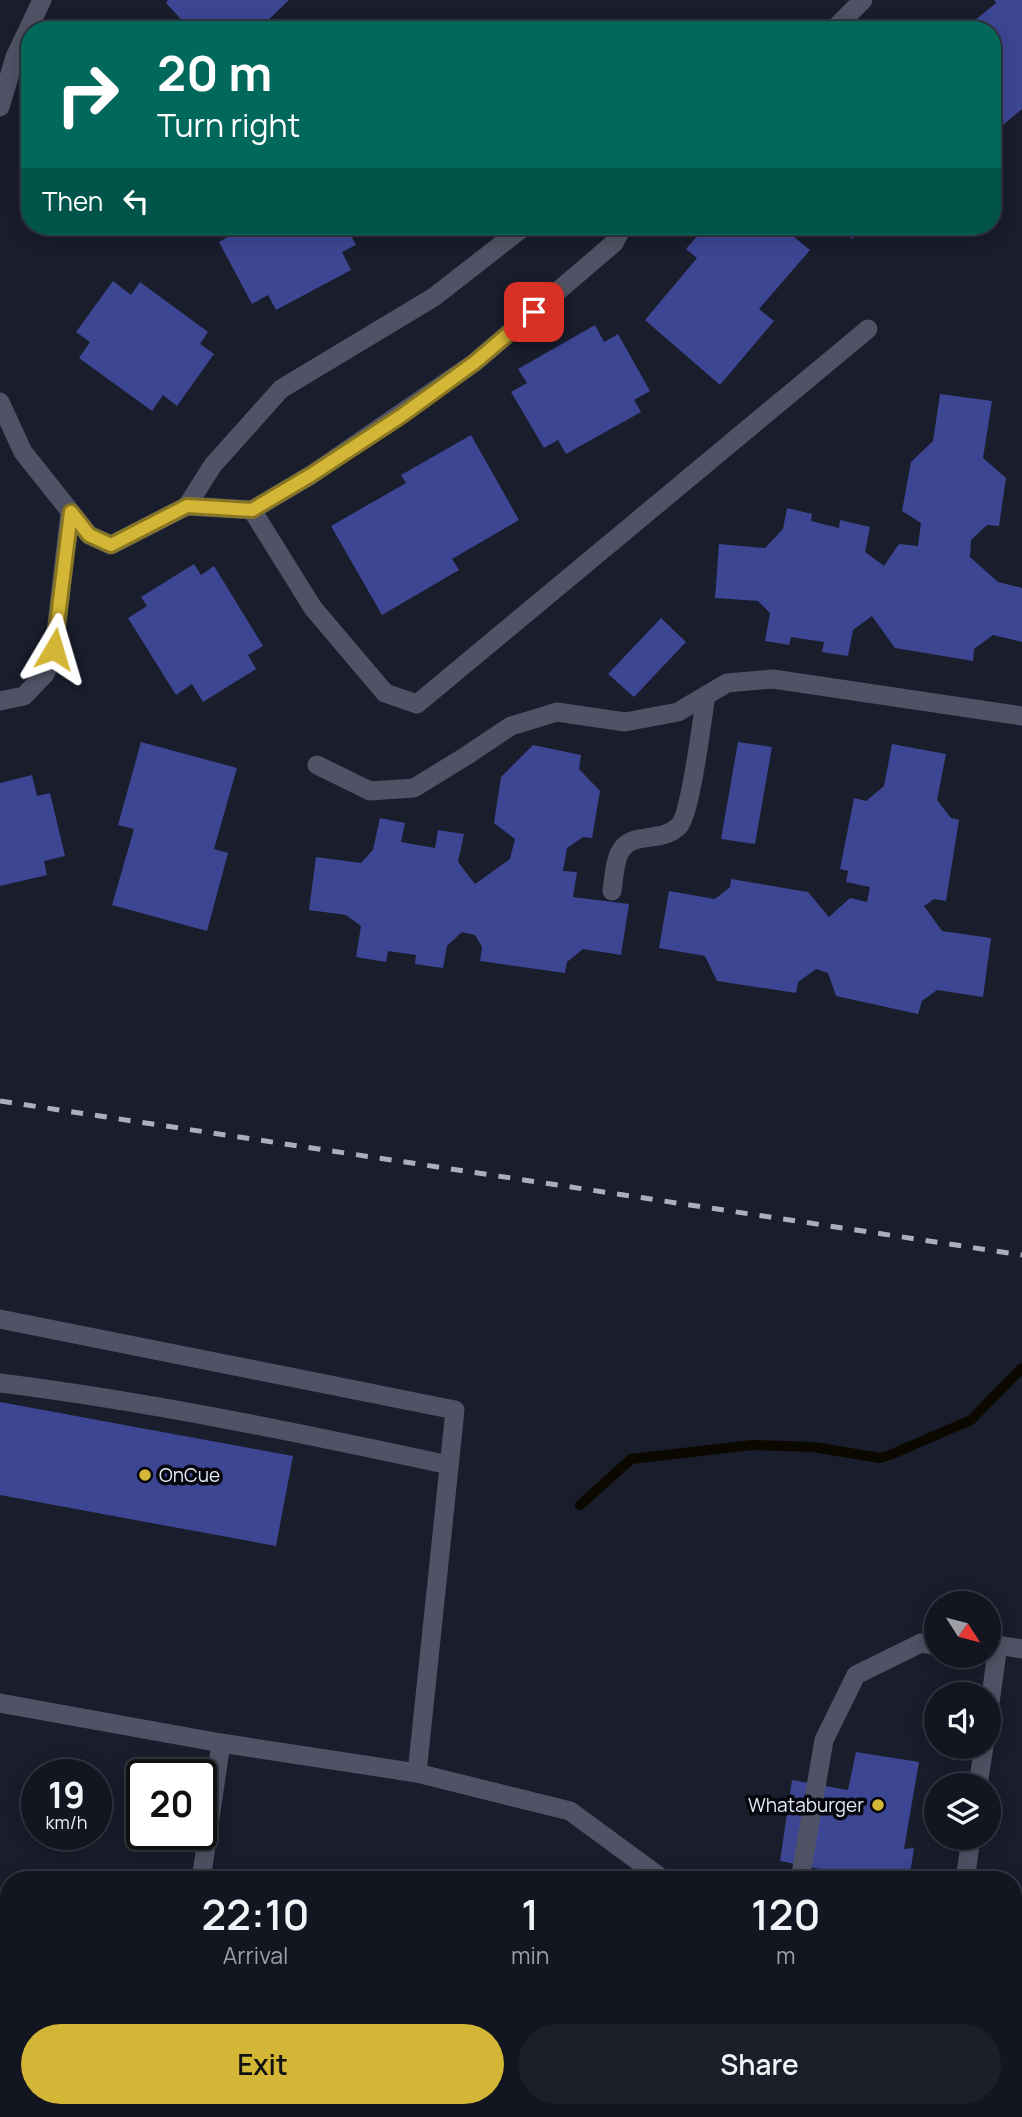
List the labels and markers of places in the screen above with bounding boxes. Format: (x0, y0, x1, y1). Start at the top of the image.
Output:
pin (504, 282, 564, 342)
place label: OnCue (159, 1462, 220, 1488)
marker: OnCue (137, 1467, 153, 1483)
place label: Whataburger (748, 1792, 864, 1818)
marker: Whataburger (870, 1797, 886, 1813)

